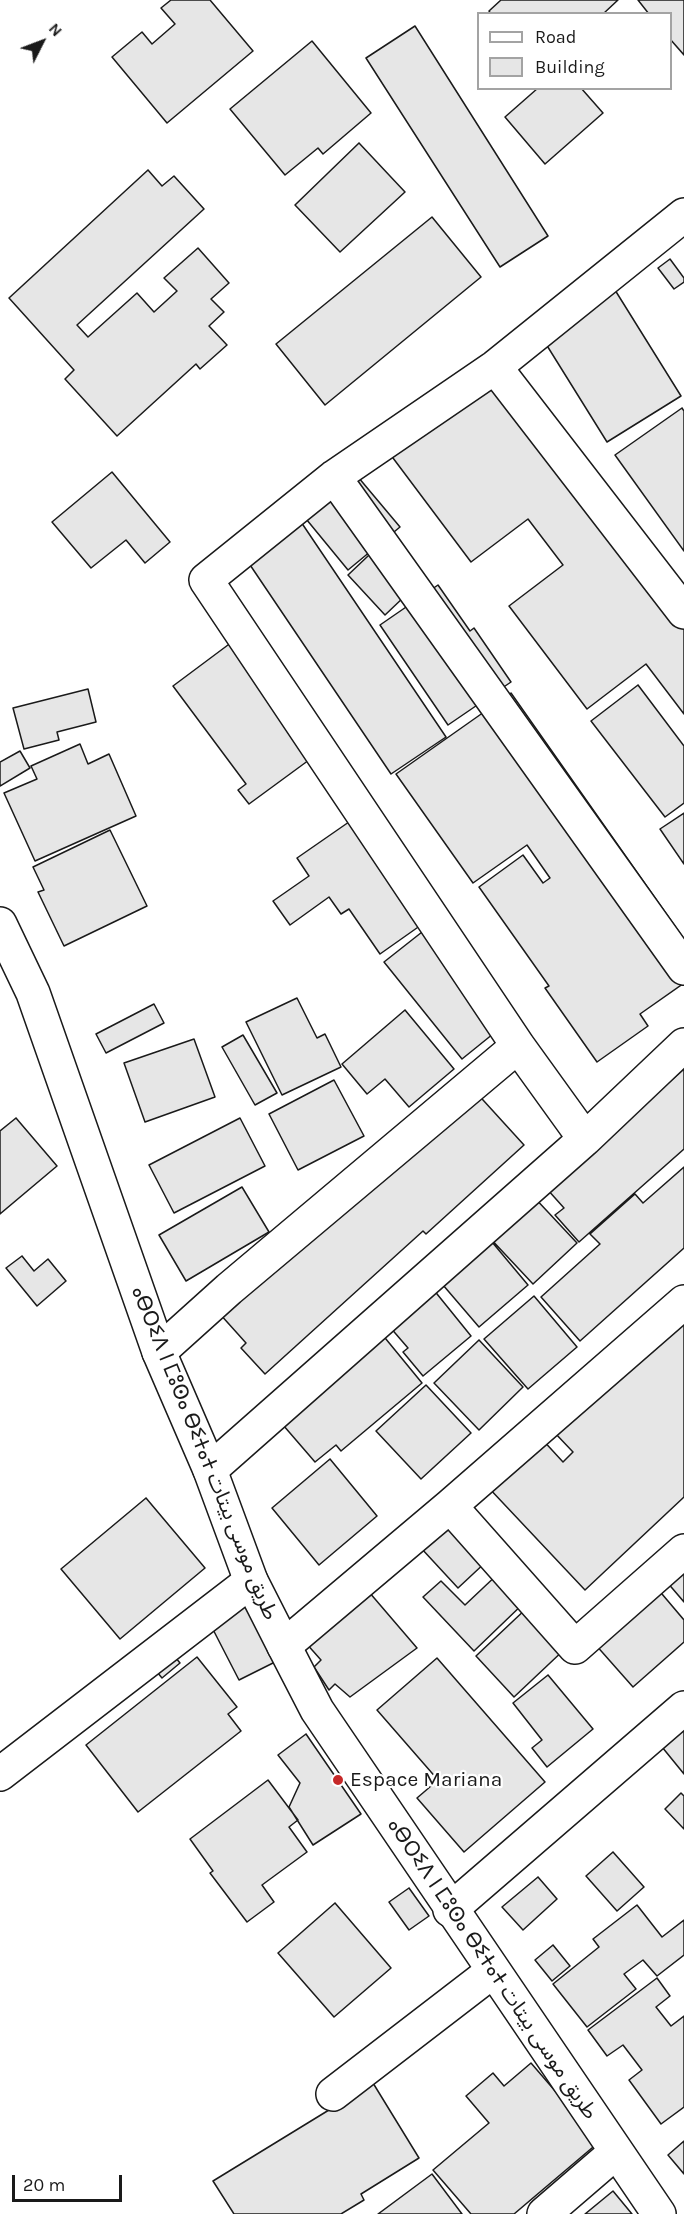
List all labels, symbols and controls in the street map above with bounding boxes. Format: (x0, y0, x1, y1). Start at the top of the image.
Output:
north arrow (12, 12, 72, 72)
legend (477, 12, 672, 90)
text: N (45, 19, 67, 40)
text: Road (535, 26, 576, 48)
text: Building (535, 56, 605, 78)
street label: ⴰⴱⵔⵉⴷ ⵏ ⵎⵓⵙⴰ ⴱⵉⵜⴰⵜ طريق موسى بيتات (125, 1282, 283, 1624)
place label: Espace Mariana (350, 1767, 502, 1793)
marker: Espace Mariana (331, 1773, 345, 1787)
street label: ⴰⴱⵔⵉⴷ ⵏ ⵎⵓⵙⴰ ⴱⵉⵜⴰⵜ طريق موسى بيتات (382, 1814, 602, 2124)
scale bar (15, 2163, 124, 2201)
text: 20 m (23, 2174, 65, 2196)

